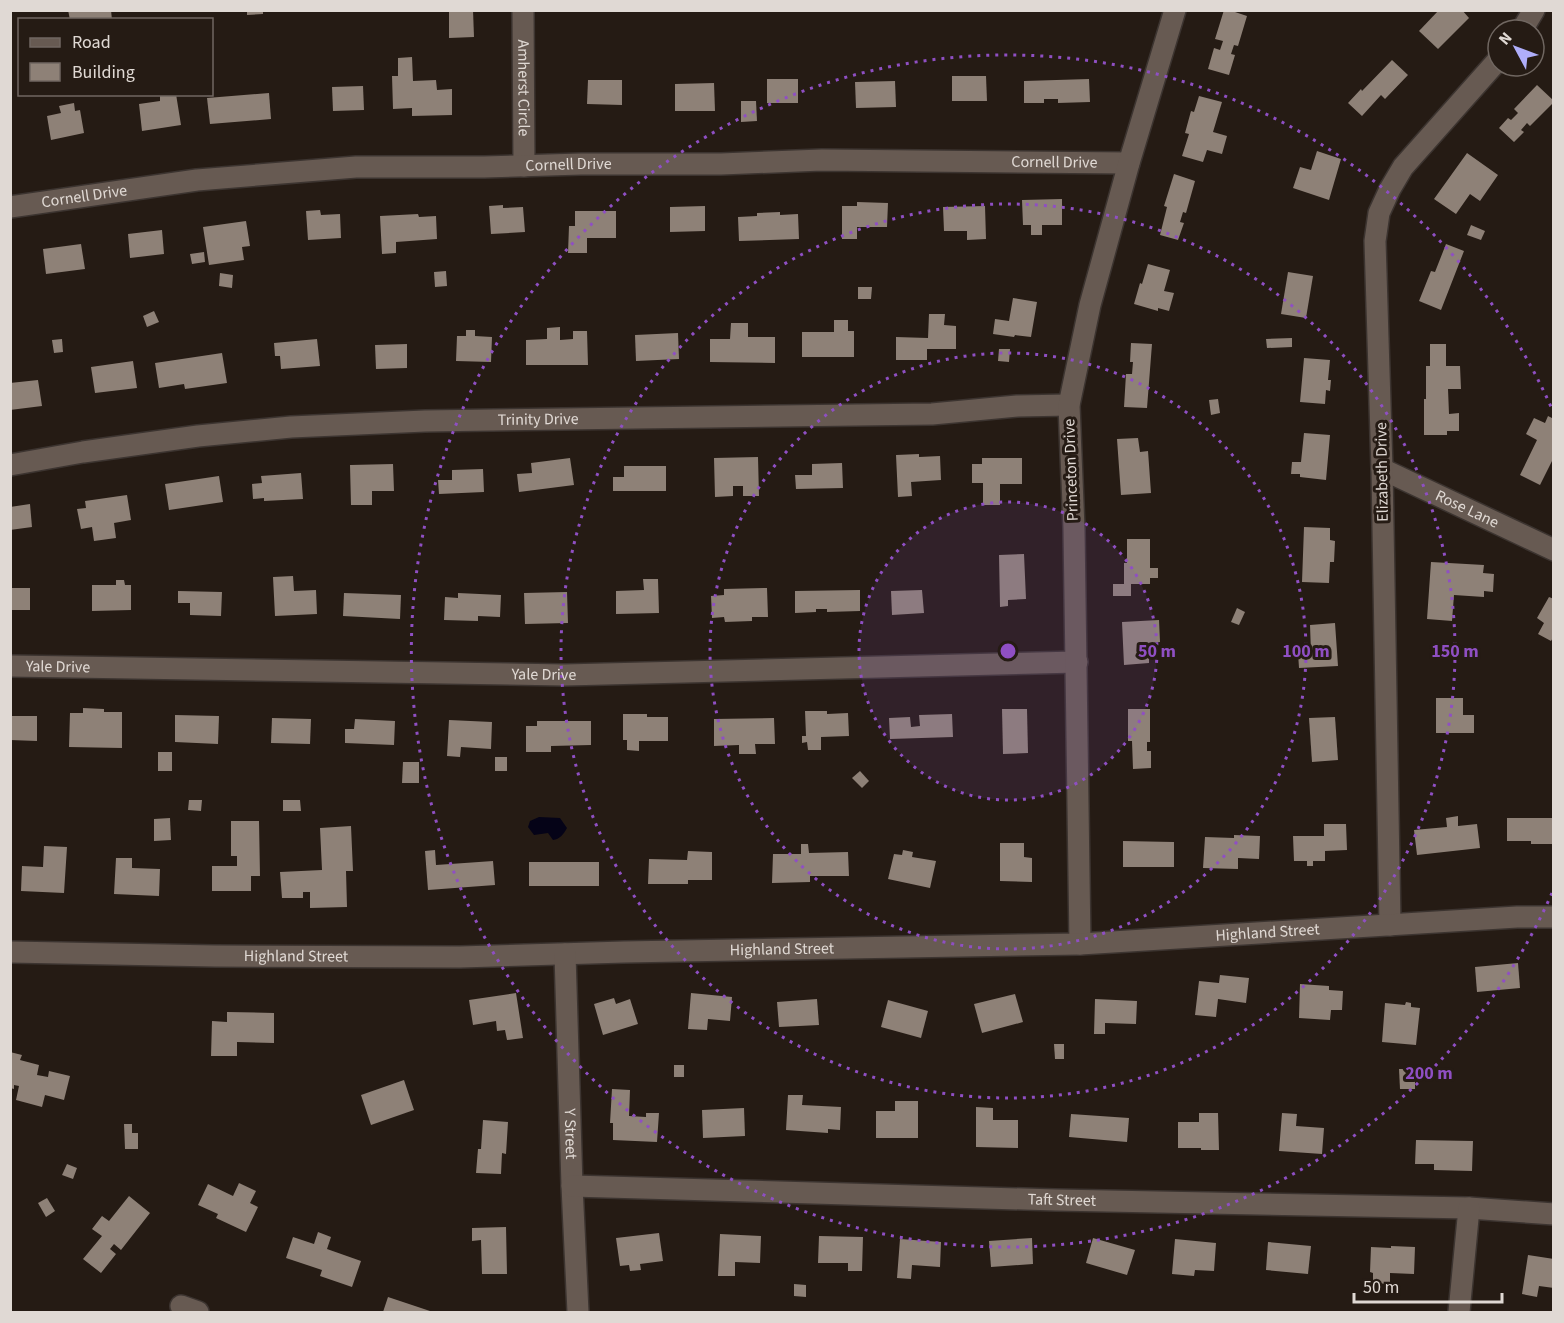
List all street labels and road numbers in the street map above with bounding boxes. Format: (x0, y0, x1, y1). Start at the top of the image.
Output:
street label: Amherst Circle (512, 39, 535, 137)
street label: Cornell Drive (1011, 151, 1098, 174)
street label: Cornell Drive (525, 153, 612, 177)
street label: Cornell Drive (40, 179, 129, 213)
street label: Trinity Drive (498, 408, 579, 431)
street label: Princeton Drive (1058, 418, 1084, 522)
street label: Elizabeth Drive (1370, 422, 1394, 522)
street label: Rose Lane (1432, 485, 1503, 534)
street label: Yale Drive (25, 655, 91, 678)
street label: Yale Drive (510, 663, 577, 686)
street label: Highland Street (1215, 918, 1321, 947)
street label: Highland Street (730, 937, 835, 961)
street label: Highland Street (244, 945, 349, 968)
street label: Y Street (559, 1107, 582, 1160)
street label: Taft Street (1027, 1188, 1097, 1212)

